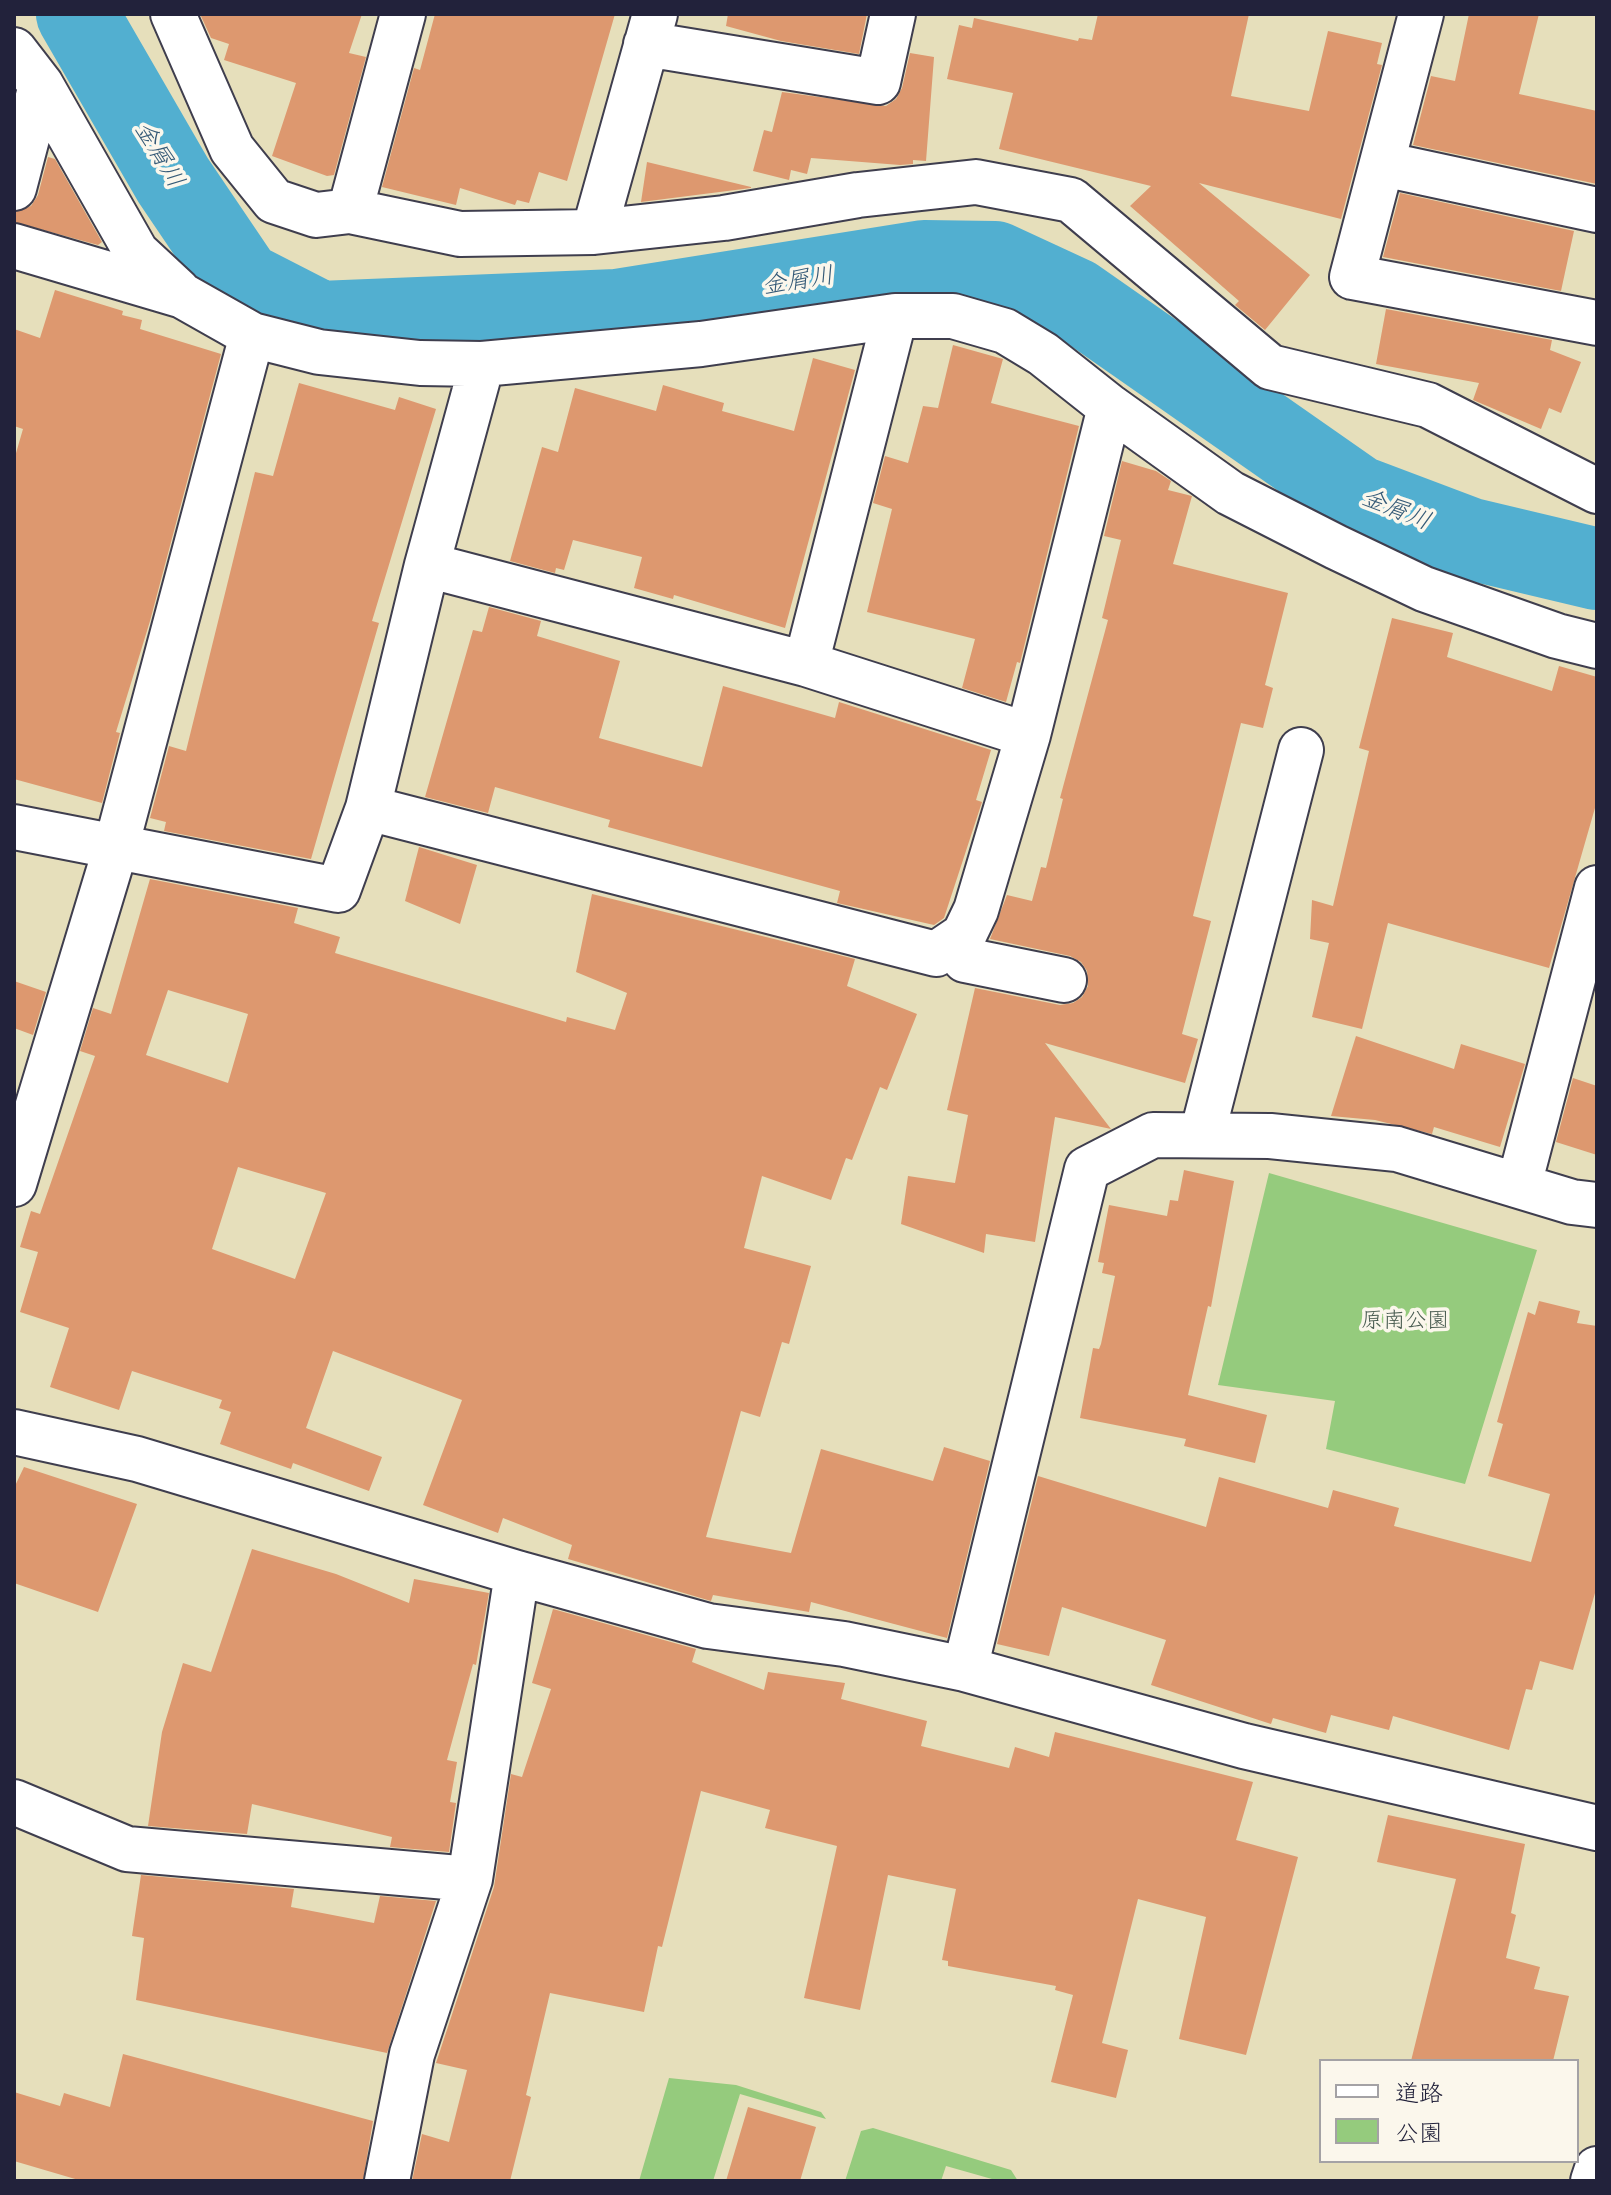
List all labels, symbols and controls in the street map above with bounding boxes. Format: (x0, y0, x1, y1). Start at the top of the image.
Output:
water label: 金屑川 (128, 117, 190, 193)
water label: 金屑川 (760, 261, 836, 301)
water label: 金屑川 (1357, 483, 1435, 537)
park label: 原南公園 (1361, 1308, 1449, 1334)
legend (1319, 2059, 1579, 2163)
text: 道路 (1395, 2073, 1443, 2109)
text: 公園 (1395, 2113, 1443, 2149)

